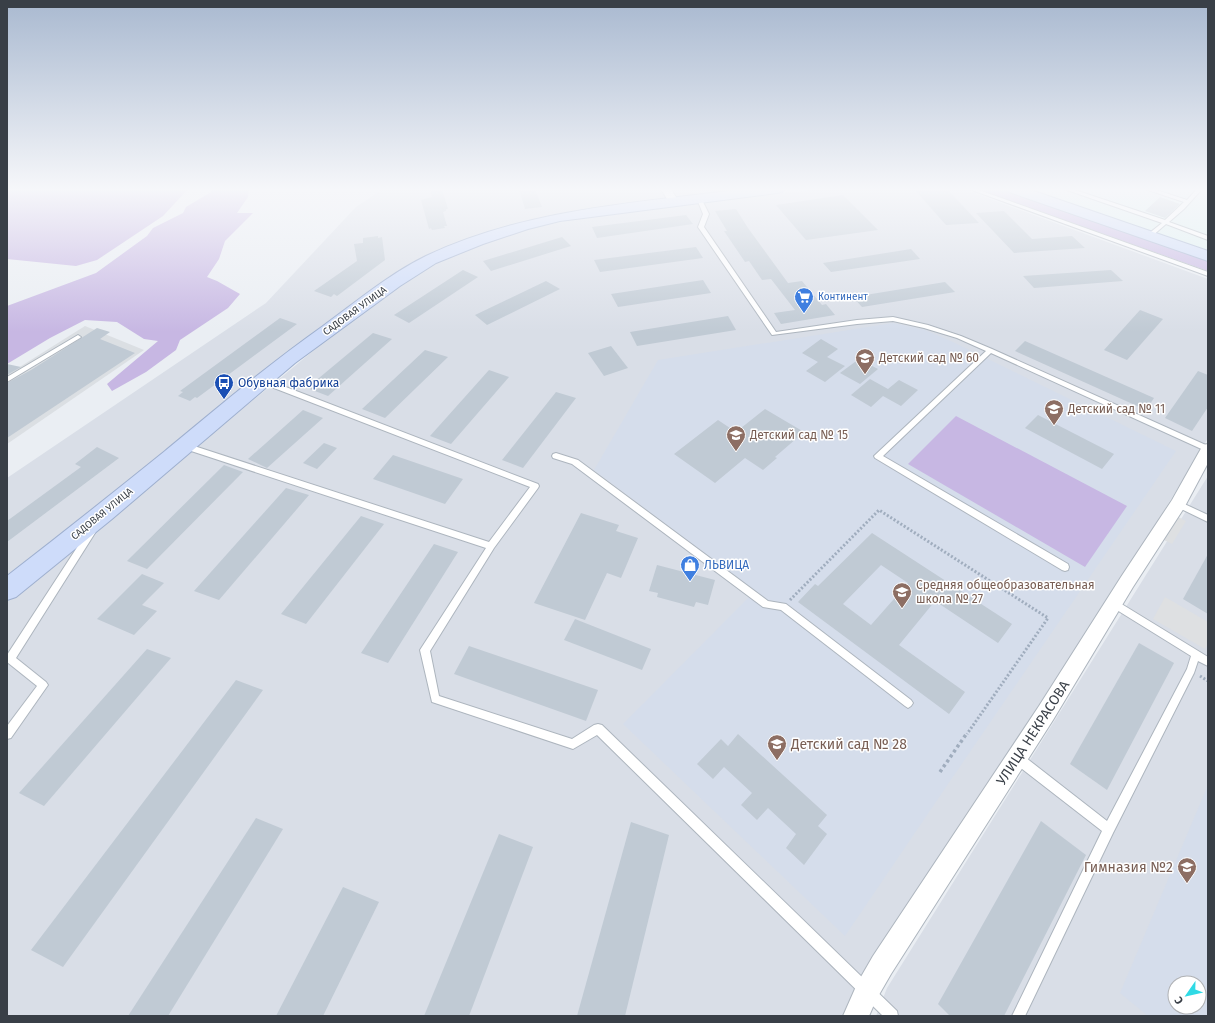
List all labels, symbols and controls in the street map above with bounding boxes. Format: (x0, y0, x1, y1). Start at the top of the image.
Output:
street label: САДОВАЯ УЛИЦА (321, 284, 389, 338)
supermarket icon: Континент (793, 286, 815, 314)
place label: Континент (818, 291, 868, 303)
school or university icon: Детский сад № 60 (854, 347, 876, 375)
place label: Детский сад № 60 (878, 351, 979, 365)
bus stop icon: Обувная фабрика (213, 372, 235, 400)
place label: Обувная фабрика (238, 376, 339, 390)
school or university icon: Детский сад № 11 (1043, 398, 1065, 426)
place label: Детский сад № 11 (1067, 402, 1165, 416)
school or university icon: Детский сад № 15 (725, 424, 747, 452)
place label: Детский сад № 15 (749, 428, 848, 442)
street label: САДОВАЯ УЛИЦА (69, 485, 135, 543)
shop icon: ЛЬВИЦА (679, 554, 701, 582)
place label: ЛЬВИЦА (704, 558, 749, 572)
place label: Средняя общеобразовательная школа № 27 (916, 578, 1095, 606)
school or university icon: Средняя общеобразовательная школа № 27 (891, 581, 913, 609)
street label: УЛИЦА НЕКРАСОВА (993, 678, 1073, 788)
school or university icon: Детский сад № 28 (766, 733, 788, 761)
place label: Детский сад № 28 (790, 736, 907, 753)
school or university icon: Гимназия №2 (1176, 856, 1198, 884)
place label: Гимназия №2 (1084, 859, 1173, 876)
north arrow (1167, 975, 1207, 1015)
text: С (1172, 993, 1186, 1007)

